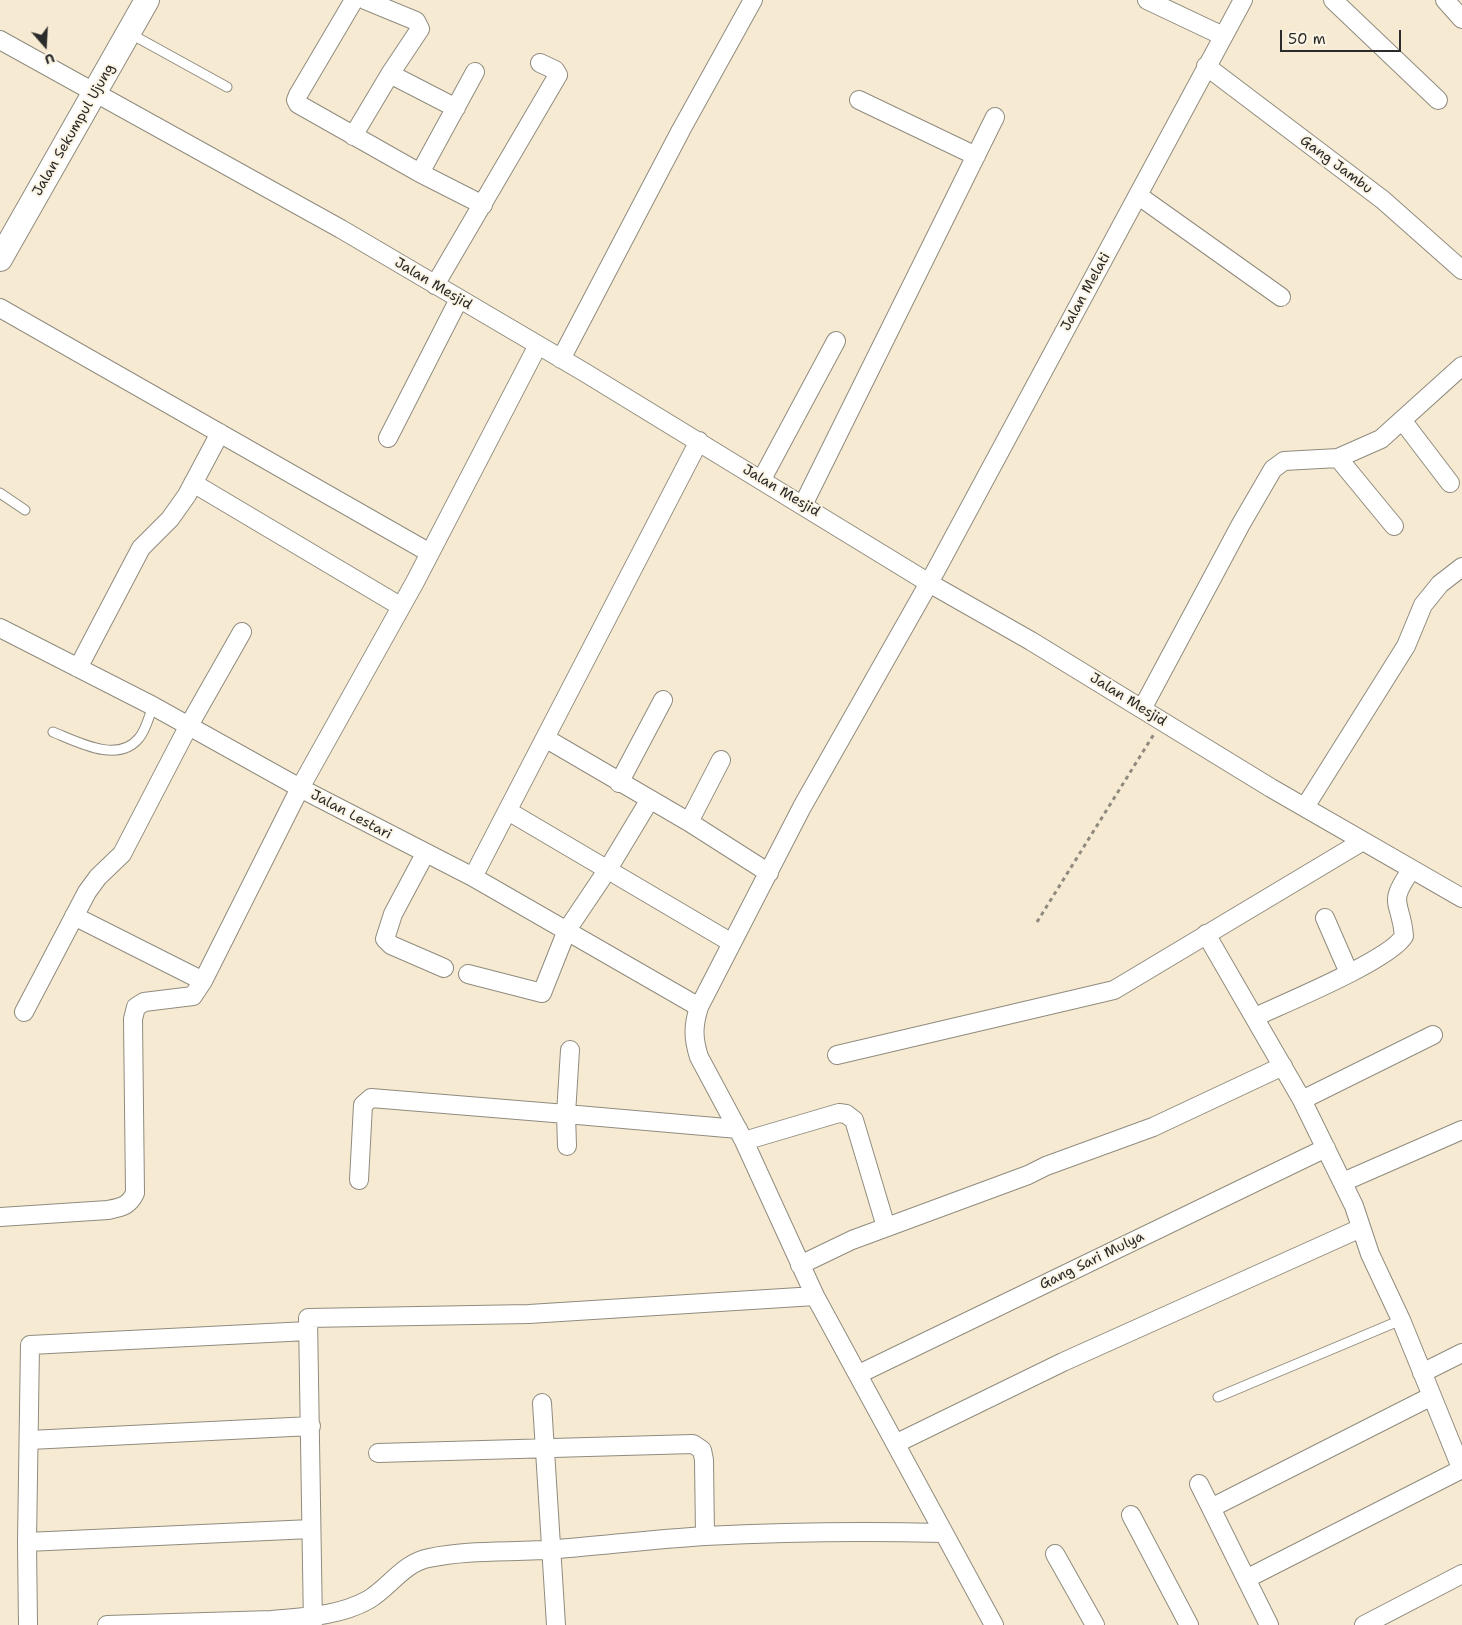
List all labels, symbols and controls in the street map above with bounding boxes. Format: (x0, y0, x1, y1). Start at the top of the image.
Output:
north arrow (20, 20, 70, 70)
scale bar (1282, 20, 1403, 52)
text: 50 m (1288, 29, 1326, 49)
text: U (42, 49, 57, 69)
street label: Jalan Sekumpul Ujung (29, 61, 119, 199)
street label: Gang Jambu (1296, 132, 1376, 198)
street label: Jalan Melati (1058, 250, 1114, 334)
street label: Jalan Mesjid (391, 254, 475, 314)
street label: Jalan Mesjid (739, 461, 823, 521)
street label: Jalan Mesjid (1087, 670, 1169, 730)
street label: Jalan Lestari (308, 787, 394, 843)
street label: Gang Sari Mulya (1037, 1228, 1147, 1294)

